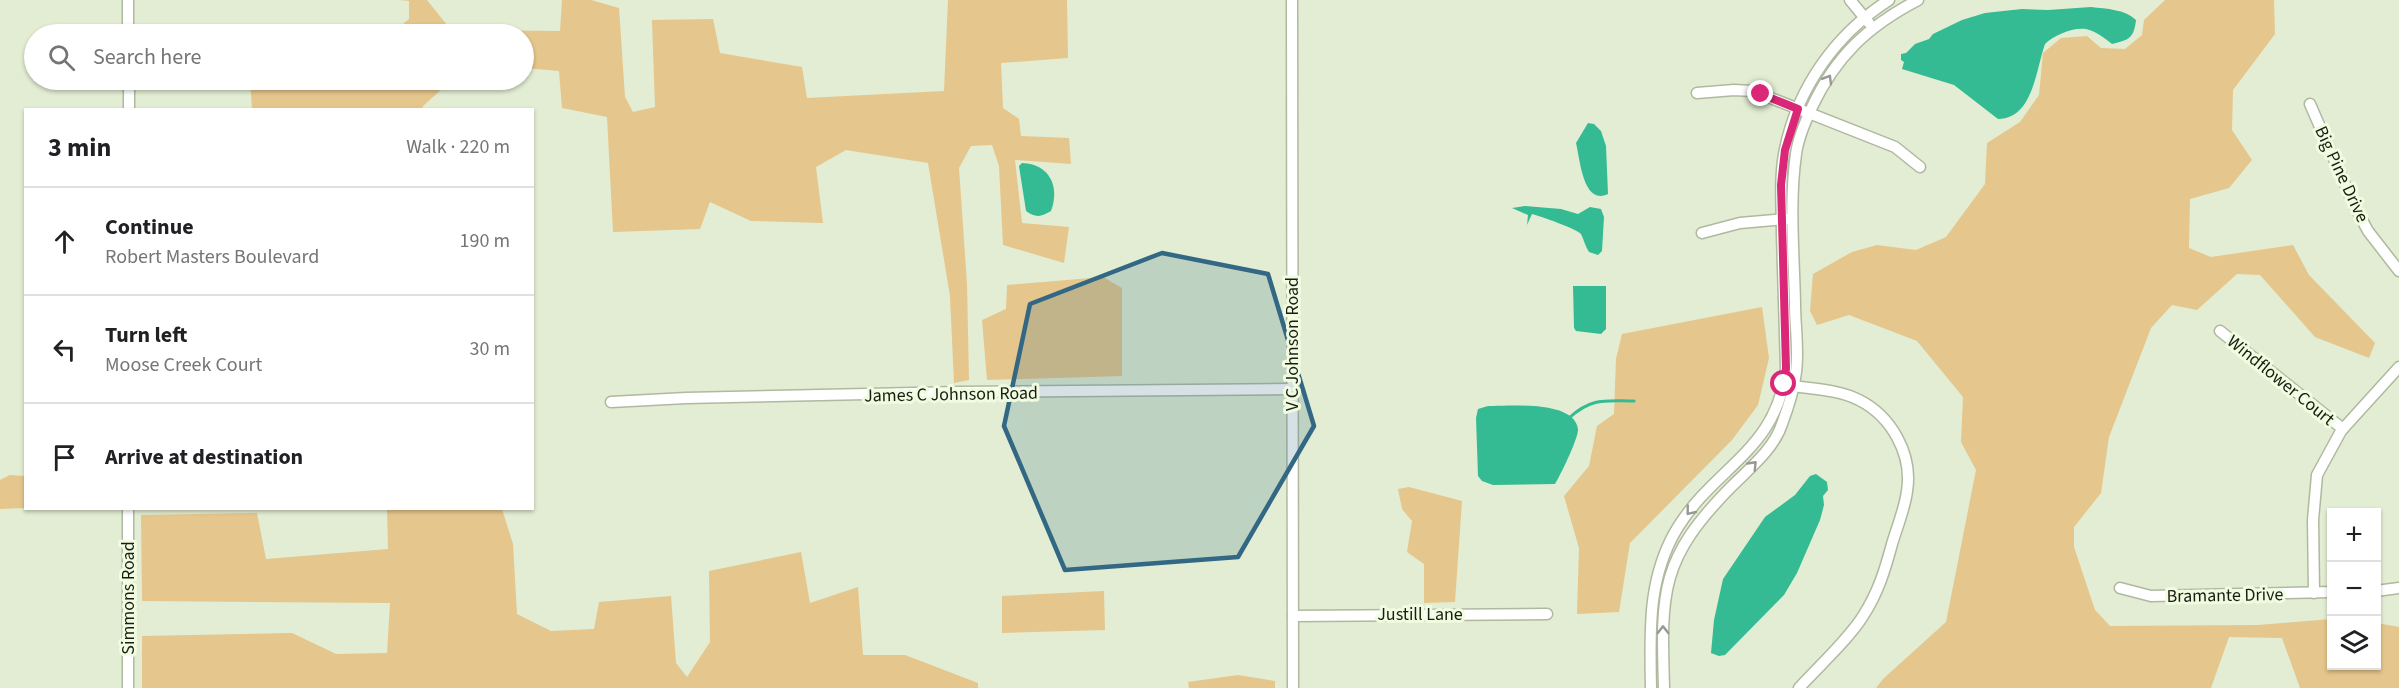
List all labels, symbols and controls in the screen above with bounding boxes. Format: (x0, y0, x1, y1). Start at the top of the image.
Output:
search box (24, 24, 534, 90)
icon: search (45, 41, 78, 74)
text: Search here (93, 41, 201, 73)
one-way arrow (1820, 75, 1832, 85)
route end (1747, 80, 1773, 106)
street label: Big Pine Drive (2308, 122, 2375, 227)
text: 3 min (48, 129, 111, 166)
text: Walk · 220 m (406, 133, 510, 161)
text: Continue (105, 211, 194, 243)
icon: ahead (48, 225, 81, 258)
text: 190 m (460, 227, 510, 255)
text: Robert Masters Boulevard (105, 243, 319, 271)
street label: V C Johnson Road (1280, 277, 1305, 411)
text: Turn left (105, 319, 187, 351)
street label: Windflower Court (2222, 329, 2340, 432)
icon: left (48, 333, 81, 366)
text: 30 m (470, 335, 510, 363)
text: Moose Creek Court (105, 351, 262, 379)
route start (1770, 370, 1796, 396)
street label: James C Johnson Road (864, 380, 1038, 409)
icon: arrive (48, 441, 81, 474)
text: Arrive at destination (105, 441, 303, 473)
one-way arrow (1746, 461, 1757, 471)
one-way arrow (1686, 505, 1697, 516)
map controls (2327, 508, 2381, 670)
button: + (2327, 508, 2381, 562)
street label: Simmons Road (116, 541, 141, 655)
button: − (2327, 562, 2381, 616)
street label: Bramante Drive (2166, 582, 2284, 609)
street label: Justill Lane (1377, 602, 1463, 627)
button: layers (2327, 616, 2381, 670)
one-way arrow (1657, 625, 1669, 634)

